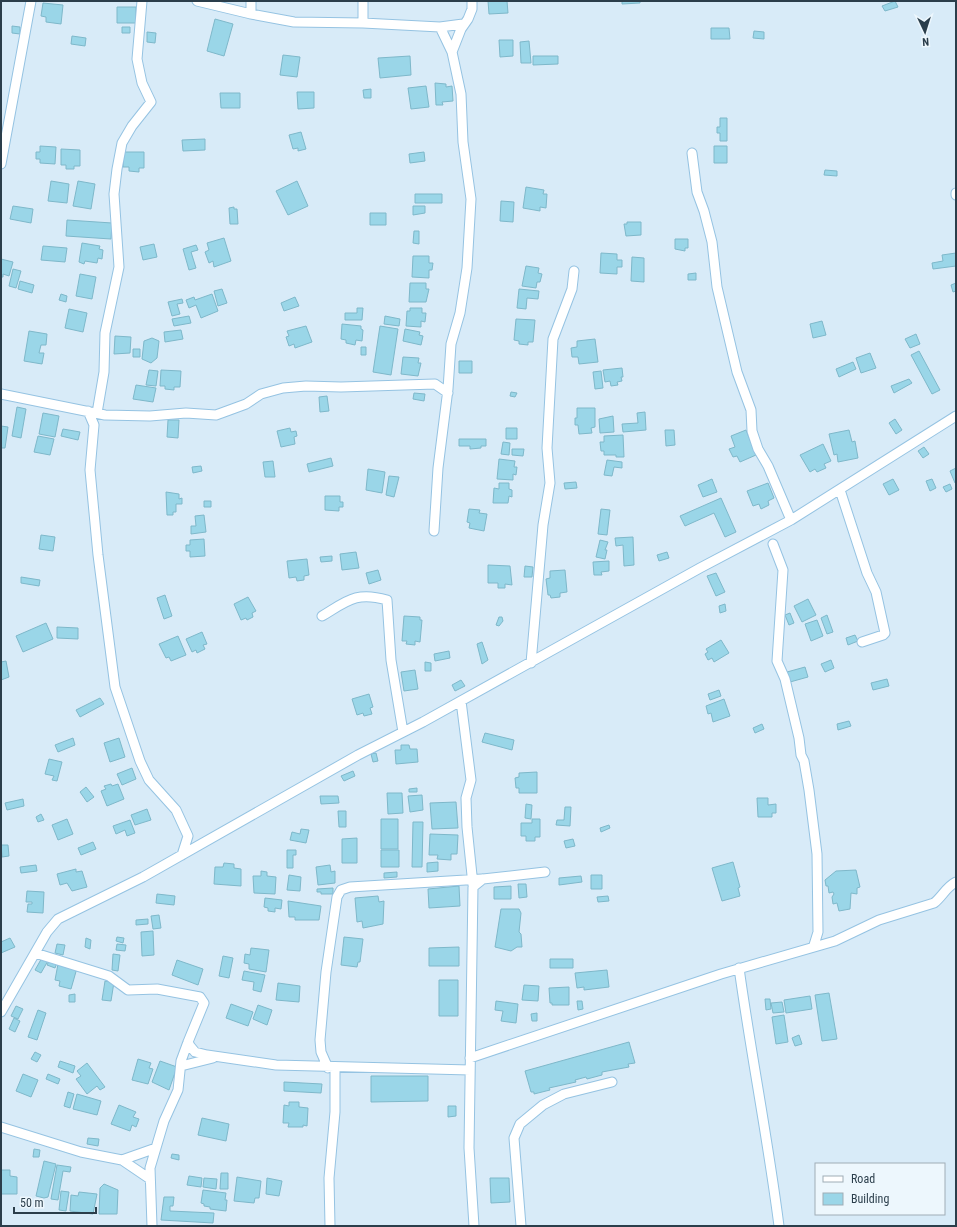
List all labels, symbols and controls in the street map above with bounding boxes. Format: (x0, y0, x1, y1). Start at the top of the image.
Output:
north arrow (905, 12, 945, 52)
text: N (922, 35, 929, 48)
legend (815, 1163, 945, 1215)
text: Road (851, 1172, 875, 1186)
scale bar (14, 1189, 96, 1215)
text: Building (851, 1192, 889, 1206)
text: 50 m (20, 1196, 44, 1210)

